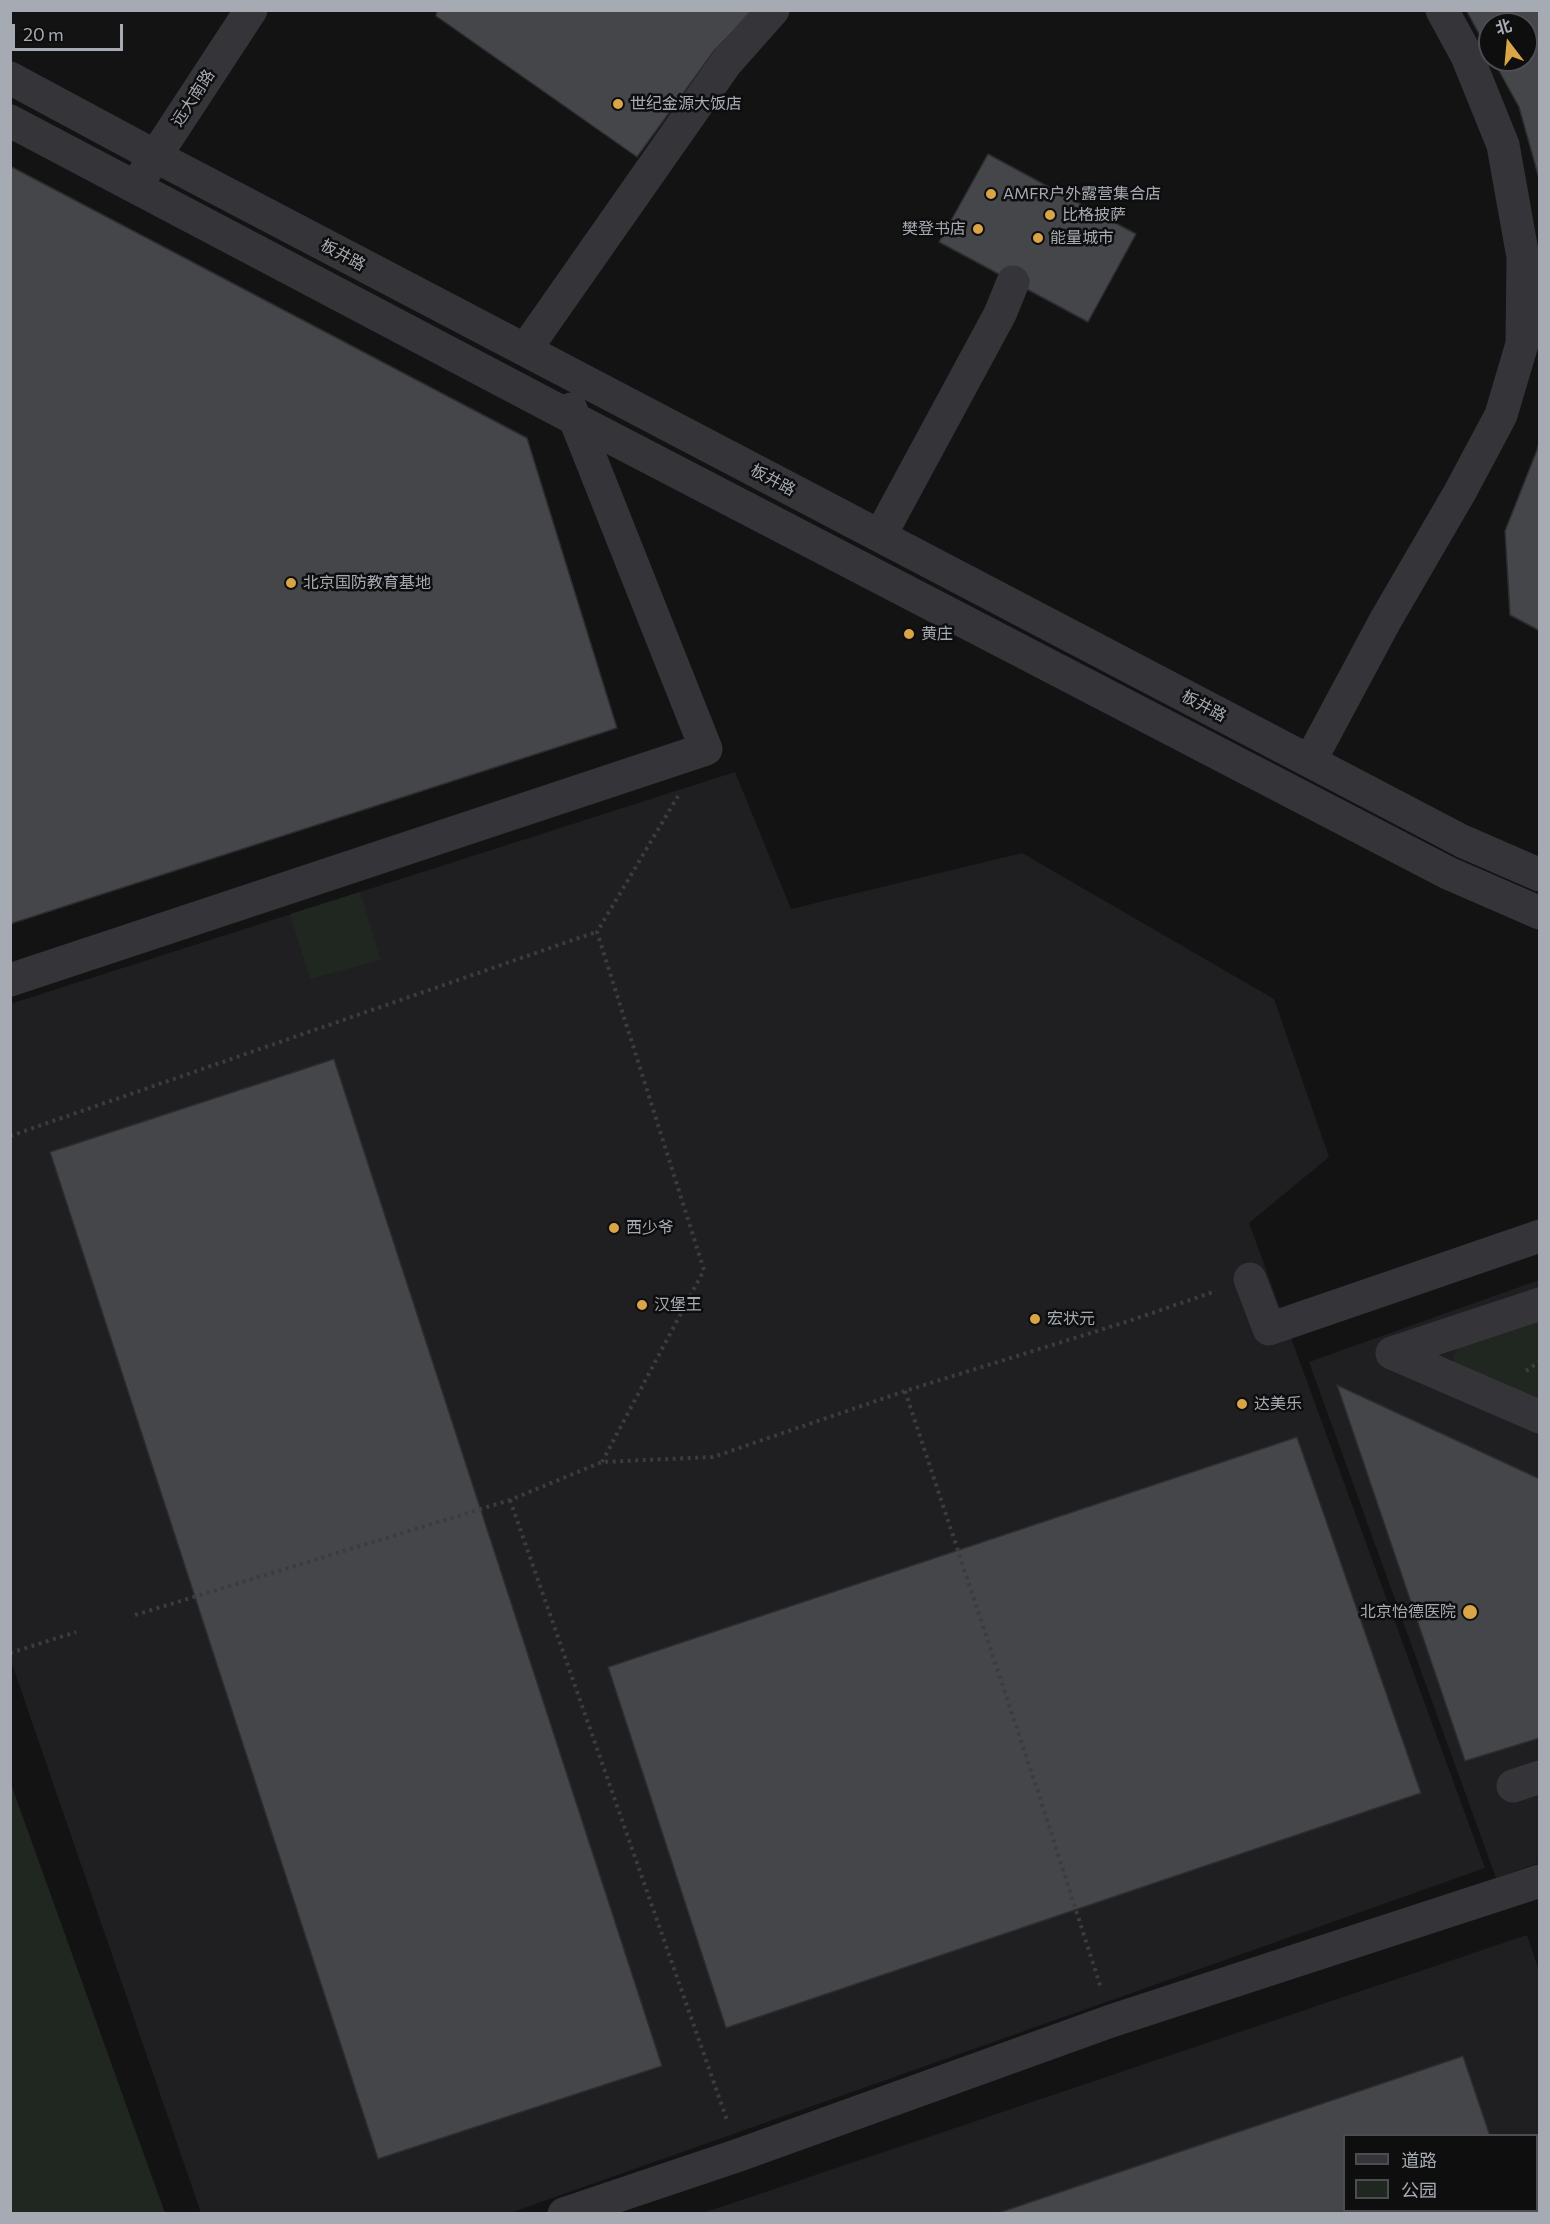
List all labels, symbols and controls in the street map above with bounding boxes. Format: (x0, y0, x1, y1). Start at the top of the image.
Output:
scale bar (15, 12, 126, 50)
north arrow (1478, 12, 1538, 72)
text: 北 (1493, 15, 1514, 37)
text: 20 m (23, 23, 64, 45)
street label: 远大南路 (168, 66, 218, 130)
place label: 世纪金源大饭店 (630, 94, 742, 114)
marker: 世纪金源大饭店 (611, 97, 625, 111)
place label: AMFR户外露营集合店 (1003, 184, 1161, 204)
marker: AMFR户外露营集合店 (984, 187, 998, 201)
place label: 比格披萨 (1062, 205, 1126, 225)
marker: 比格披萨 (1043, 208, 1057, 222)
place label: 樊登书店 (902, 219, 966, 239)
marker: 樊登书店 (971, 222, 985, 236)
place label: 能量城市 (1050, 228, 1114, 248)
marker: 能量城市 (1031, 231, 1045, 245)
street label: 板井路 (317, 235, 369, 275)
street label: 板井路 (747, 460, 799, 500)
place label: 北京国防教育基地 (303, 573, 431, 593)
marker: 北京国防教育基地 (284, 576, 298, 590)
place label: 黄庄 (921, 624, 953, 644)
marker: 黄庄 (902, 627, 916, 641)
street label: 板井路 (1178, 686, 1230, 726)
place label: 西少爷 (626, 1218, 674, 1238)
marker: 西少爷 (607, 1221, 621, 1235)
place label: 汉堡王 (654, 1295, 702, 1315)
marker: 汉堡王 (635, 1298, 649, 1312)
place label: 宏状元 (1047, 1309, 1095, 1329)
marker: 宏状元 (1028, 1312, 1042, 1326)
place label: 达美乐 (1254, 1394, 1302, 1414)
marker: 达美乐 (1235, 1397, 1249, 1411)
place label: 北京怡德医院 (1360, 1602, 1456, 1622)
marker: 北京怡德医院 (1461, 1603, 1479, 1621)
legend (1343, 2134, 1538, 2212)
text: 道路 (1401, 2149, 1437, 2171)
text: 公园 (1401, 2179, 1437, 2201)

